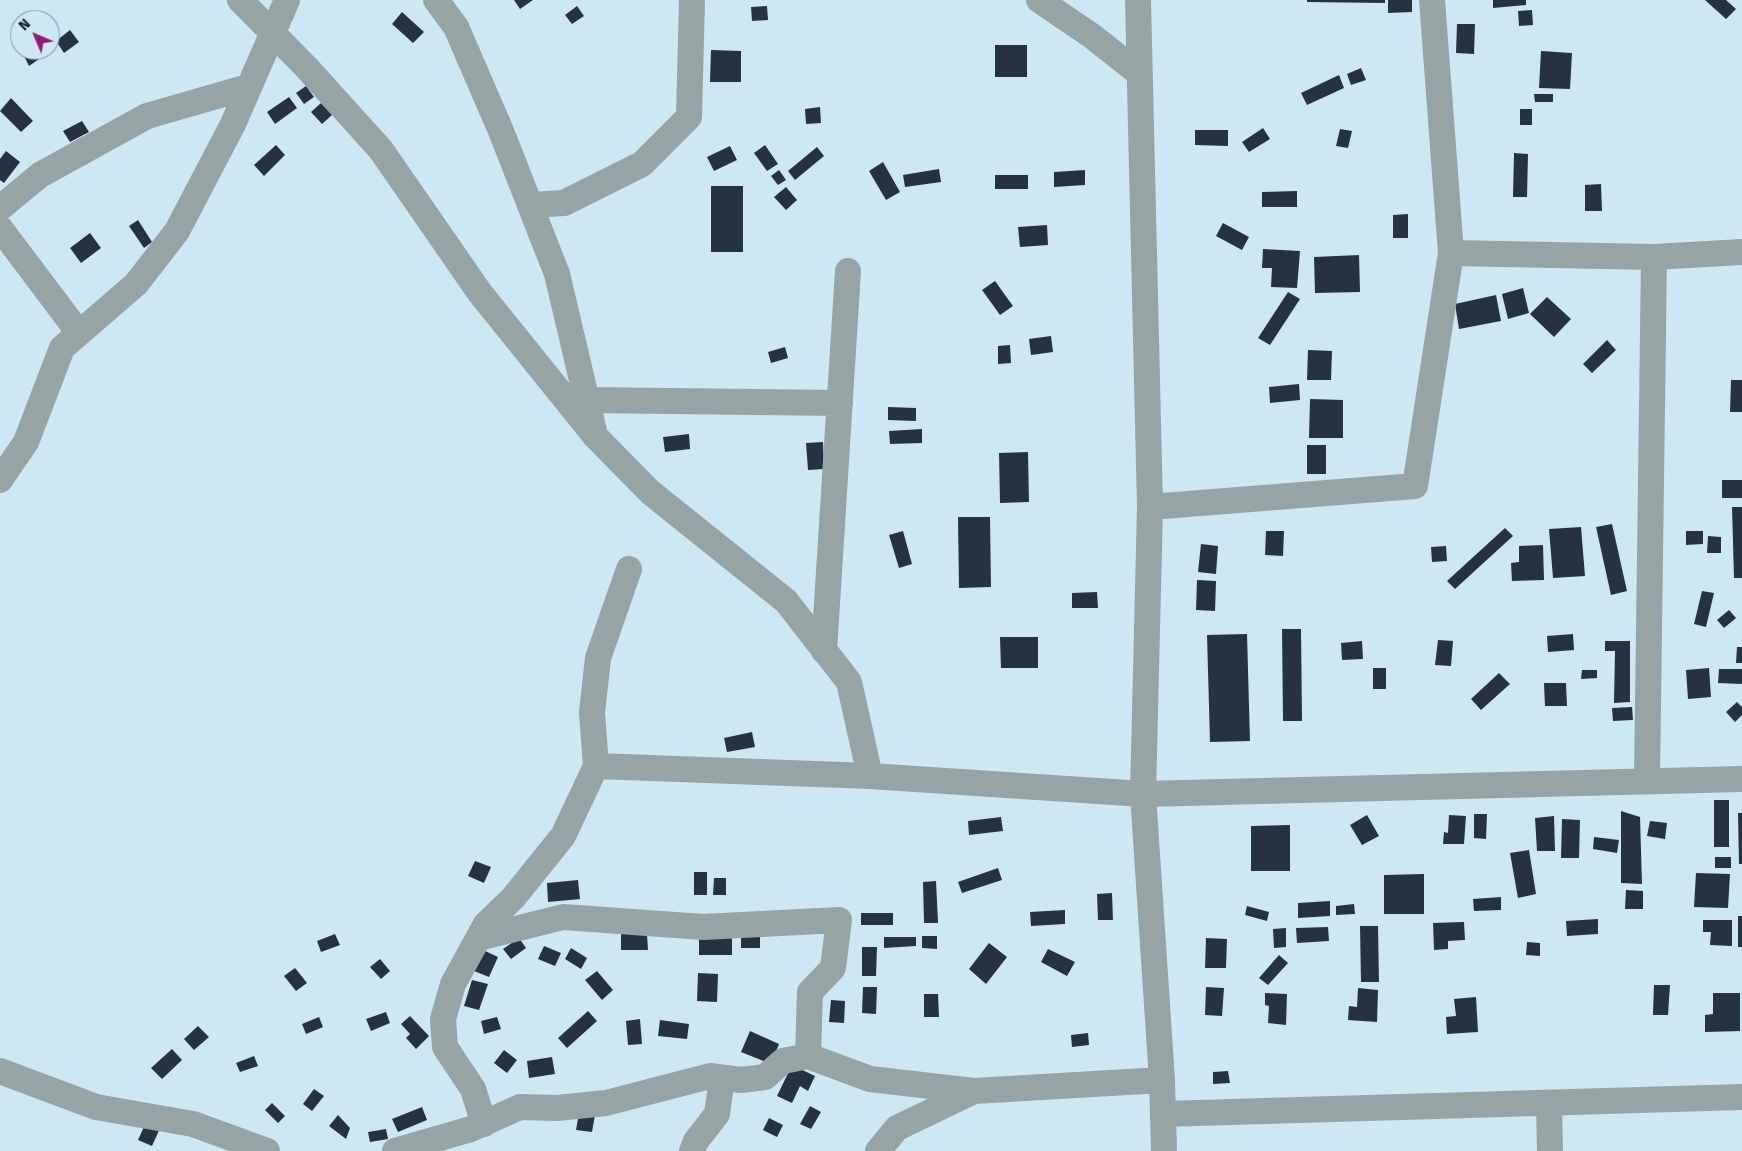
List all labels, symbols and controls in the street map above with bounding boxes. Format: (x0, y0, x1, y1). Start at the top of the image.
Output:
north arrow (10, 10, 60, 60)
text: N (15, 15, 34, 34)

